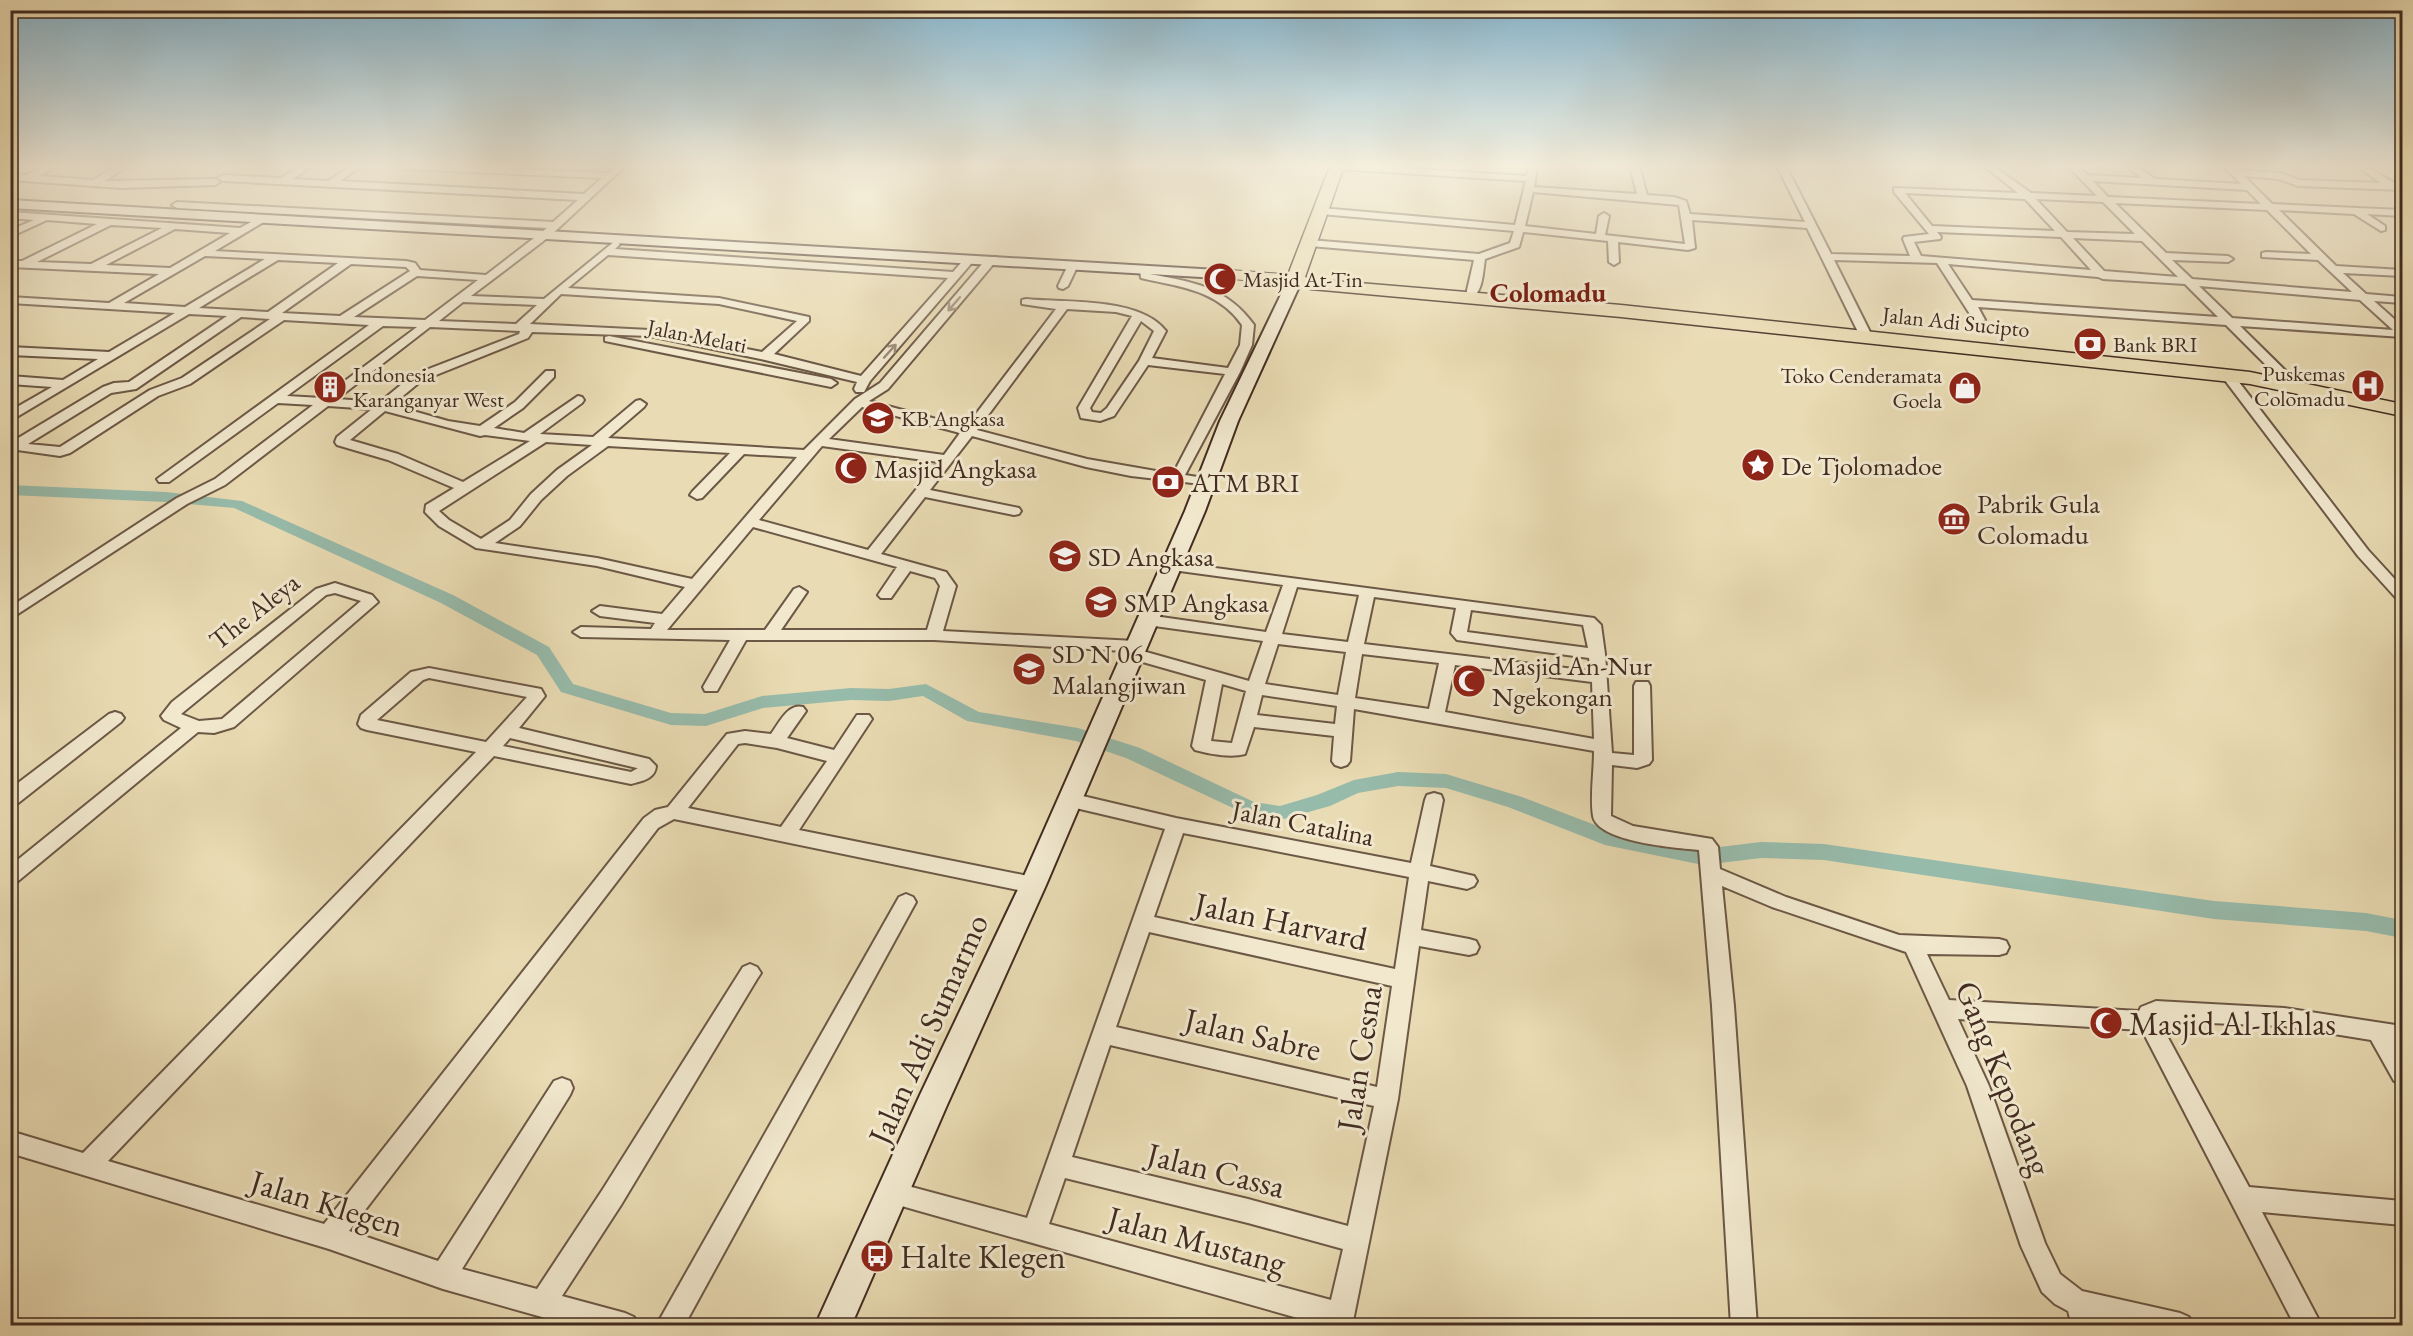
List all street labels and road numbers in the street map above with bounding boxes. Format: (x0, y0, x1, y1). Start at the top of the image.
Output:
street label: Jalan Adi Sucipto (1879, 300, 2031, 344)
street label: Jalan Melati (643, 312, 749, 360)
street label: The Aleya (202, 565, 307, 657)
street label: Jalan Catalina (1227, 792, 1377, 854)
street label: Jalan Harvard (1188, 881, 1371, 960)
street label: Jalan Adi Sumarmo (857, 907, 998, 1154)
street label: Gang Kepodang (1945, 974, 2063, 1182)
street label: Jalan Cesna (1326, 981, 1392, 1137)
street label: Jalan Sabre (1178, 997, 1326, 1071)
street label: Jalan Cassa (1140, 1131, 1290, 1208)
street label: Jalan Klegen (243, 1159, 409, 1247)
street label: Jalan Mustang (1100, 1195, 1291, 1285)

